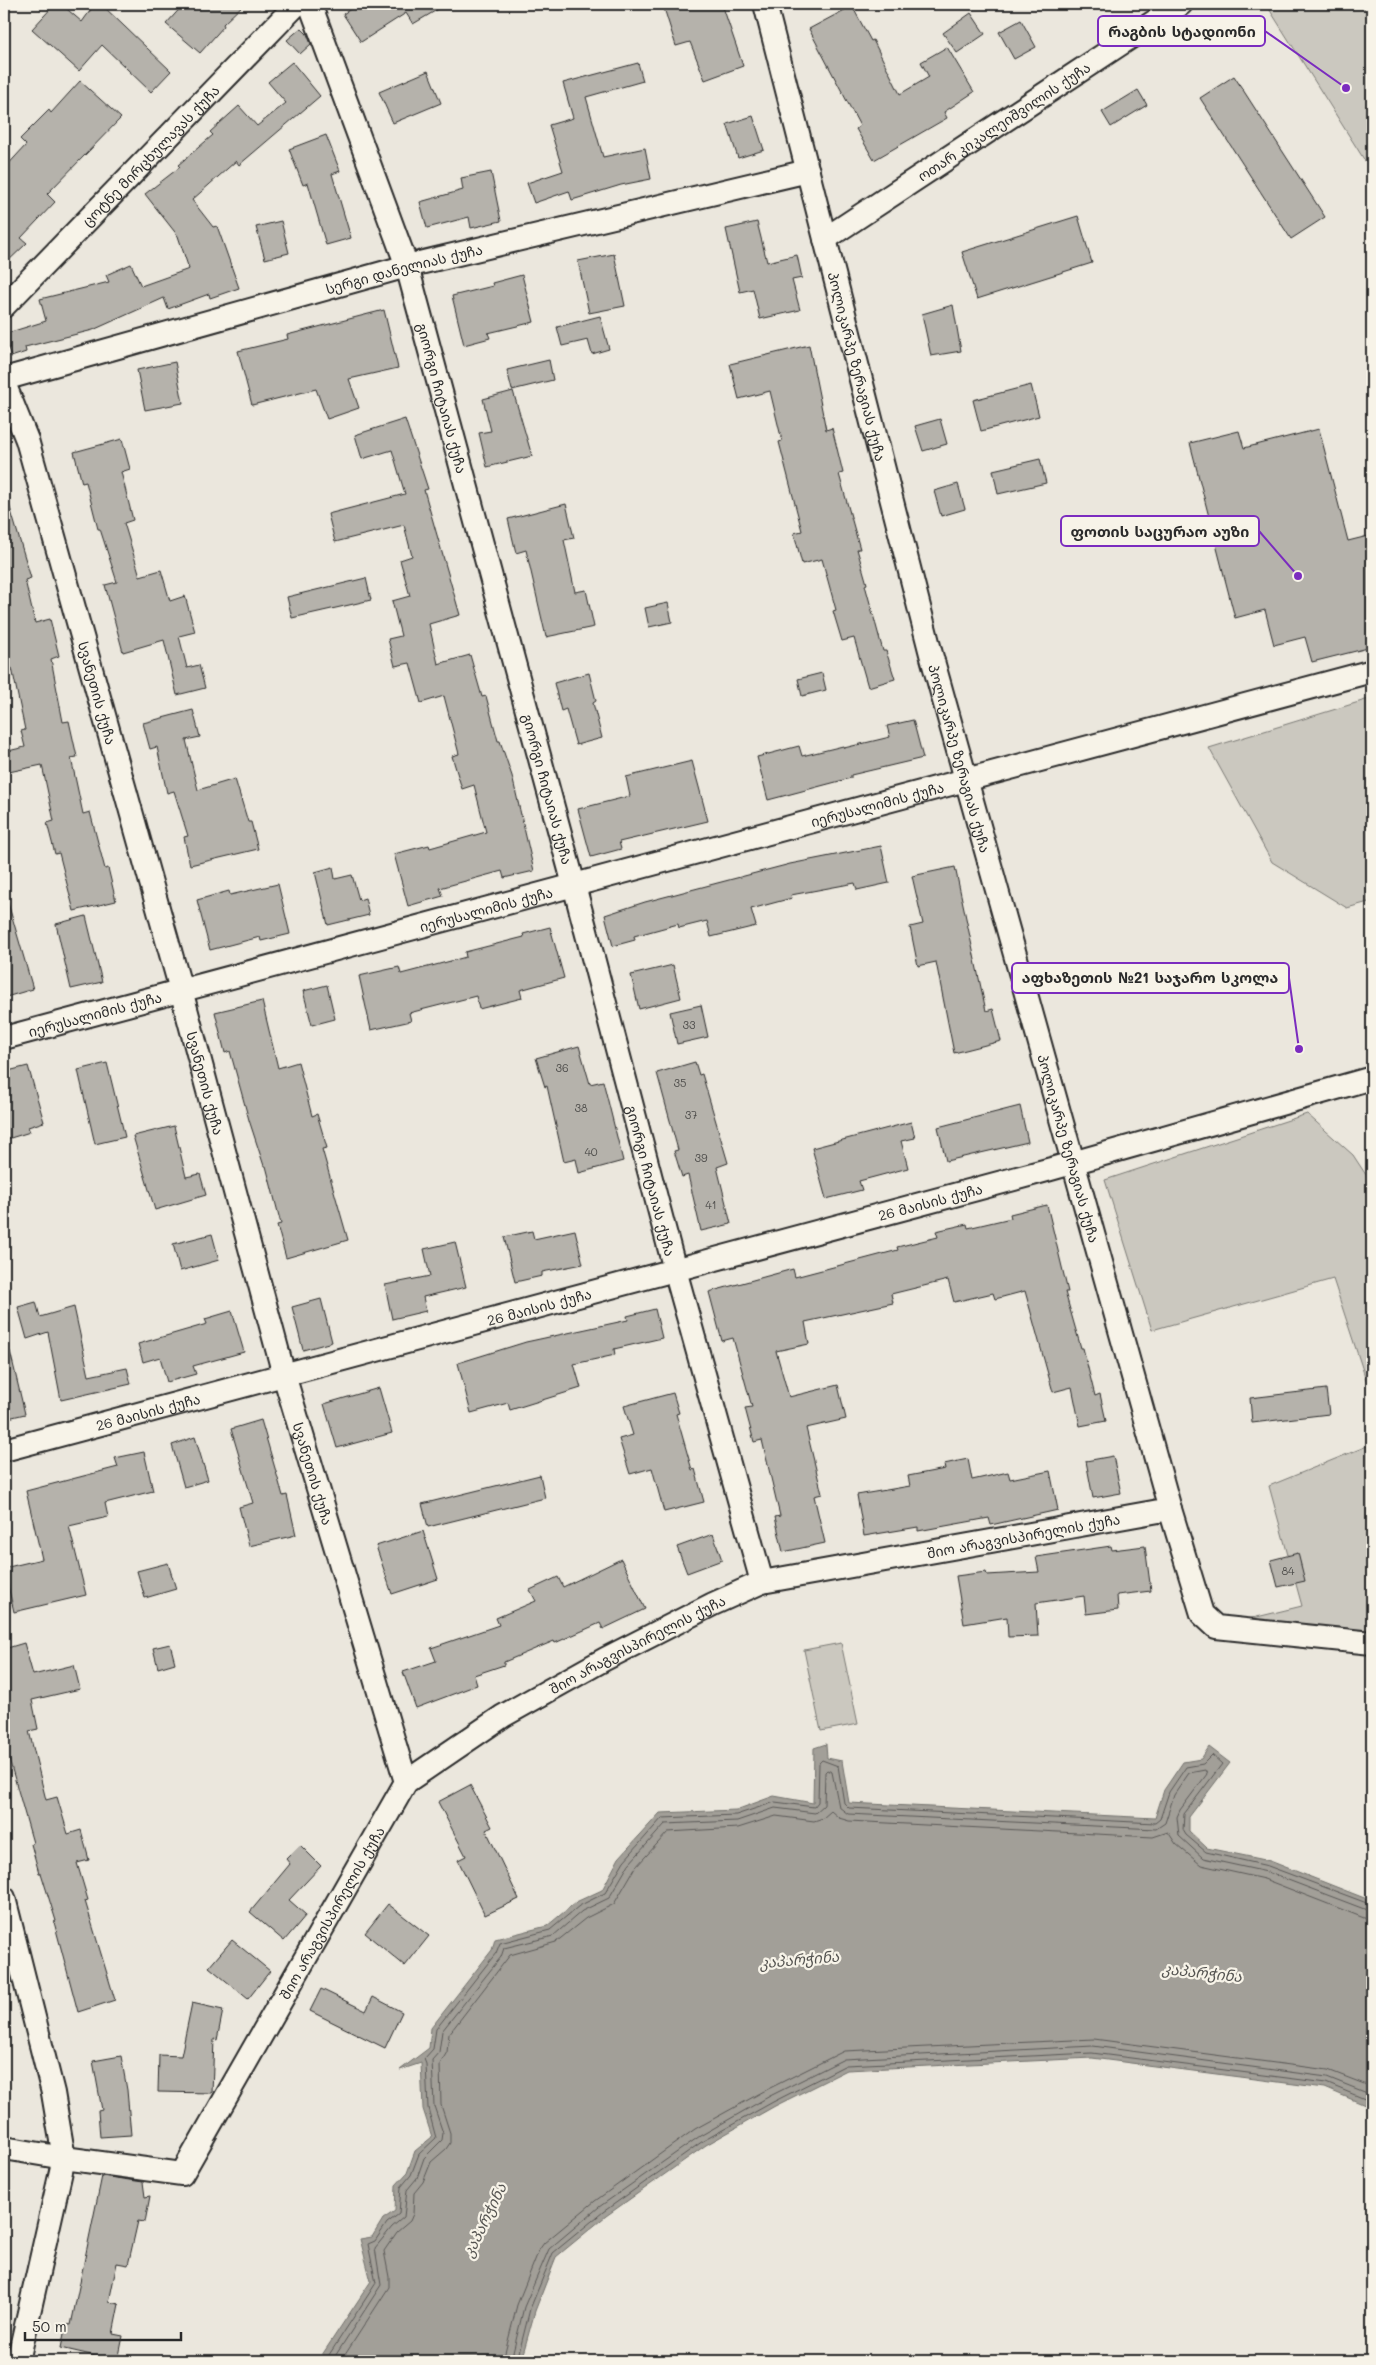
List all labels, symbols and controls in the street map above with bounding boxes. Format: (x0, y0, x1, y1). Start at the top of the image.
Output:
callout: რაგბის სტადიონი (1098, 16, 1265, 46)
text: რაგბის სტადიონი (1108, 21, 1256, 41)
street label: ოთარ კიკალეიშვილის ქუჩა (914, 57, 1094, 185)
street label: ცოტნე მირცხულავას ქუჩა (77, 81, 223, 230)
street label: სერგი დანელიას ქუჩა (323, 239, 484, 298)
street label: პოლიკარპე ზერაგიას ქუჩა (824, 270, 891, 463)
street label: გიორგი ჩიტაიას ქუჩა (413, 320, 472, 475)
callout: ფოთის საცურაო აუზი (1061, 516, 1259, 546)
text: ფოთის საცურაო აუზი (1071, 521, 1249, 541)
street label: სვანეთის ქუჩა (74, 639, 121, 747)
street label: პოლიკარპე ზერაგიას ქუჩა (925, 662, 996, 855)
street label: გიორგი ჩიტაიას ქუჩა (519, 711, 577, 866)
street label: იერუსალიმის ქუჩა (808, 777, 946, 831)
street label: იერუსალიმის ქუჩა (417, 882, 555, 936)
callout: აფხაზეთის №21 საჯარო სკოლა (1012, 963, 1289, 993)
text: აფხაზეთის №21 საჯარო სკოლა (1022, 967, 1278, 987)
street label: იერუსალიმის ქუჩა (26, 987, 164, 1041)
house number: 33 (683, 1017, 696, 1032)
street label: სვანეთის ქუჩა (183, 1029, 229, 1137)
street label: პოლიკარპე ზერაგიას ქუჩა (1034, 1052, 1105, 1245)
house number: 36 (555, 1060, 569, 1075)
house number: 35 (674, 1075, 686, 1090)
house number: 38 (574, 1100, 588, 1115)
street label: გიორგი ჩიტაიას ქუჩა (623, 1103, 680, 1258)
house number: 37 (685, 1107, 697, 1122)
house number: 40 (584, 1144, 598, 1159)
house number: 39 (695, 1150, 708, 1165)
street label: 26 მაისის ქუჩა (876, 1178, 984, 1224)
house number: 41 (705, 1197, 717, 1212)
street label: 26 მაისის ქუჩა (485, 1283, 593, 1329)
street label: 26 მაისის ქუჩა (94, 1388, 202, 1434)
street label: სვანეთის ქუჩა (289, 1420, 338, 1527)
street label: შიო არაგვისპირელის ქუჩა (925, 1509, 1122, 1562)
house number: 84 (1281, 1563, 1295, 1578)
street label: შიო არაგვისპირელის ქუჩა (546, 1590, 728, 1698)
street label: შიო არაგვისპირელის ქუჩა (274, 1823, 388, 2002)
water label: კაპარჭინა (758, 1945, 840, 1972)
water label: კაპარჭინა (1161, 1958, 1244, 1986)
water label: კაპარჭინა (457, 2179, 511, 2260)
scale bar (25, 2310, 181, 2342)
text: 50 m (32, 2316, 67, 2336)

